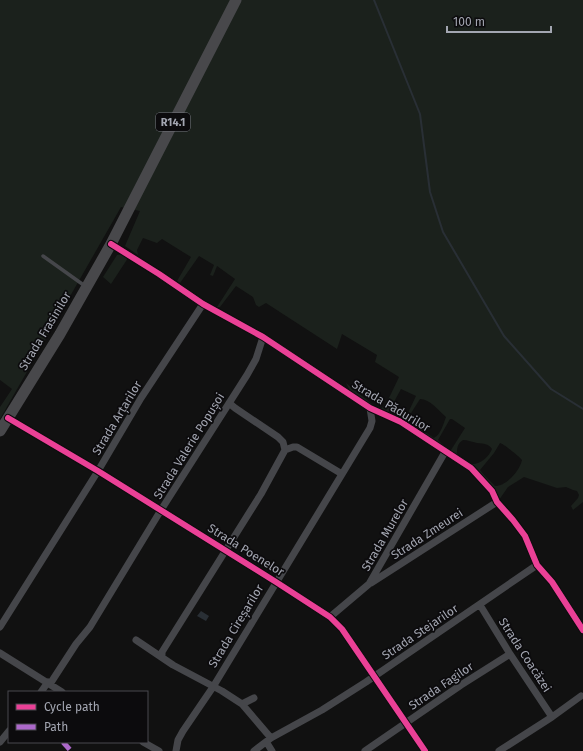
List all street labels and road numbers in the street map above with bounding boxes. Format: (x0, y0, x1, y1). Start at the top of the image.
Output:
road number: R14.1 (156, 113, 190, 131)
street label: Strada Frasinilor (16, 289, 74, 373)
street label: Strada Pădurilor (349, 377, 433, 435)
street label: Strada Arțarilor (89, 378, 146, 458)
street label: Strada Valerie Popușoi (151, 390, 228, 502)
street label: Strada Murelor (359, 496, 411, 573)
street label: Strada Zmeurei (389, 506, 465, 562)
street label: Strada Poenelor (205, 521, 287, 579)
street label: Strada Cireșarilor (206, 582, 267, 671)
street label: Strada Stejarilor (379, 601, 461, 663)
street label: Strada Coacăzei (496, 615, 554, 695)
street label: Strada Fagilor (406, 659, 476, 713)

